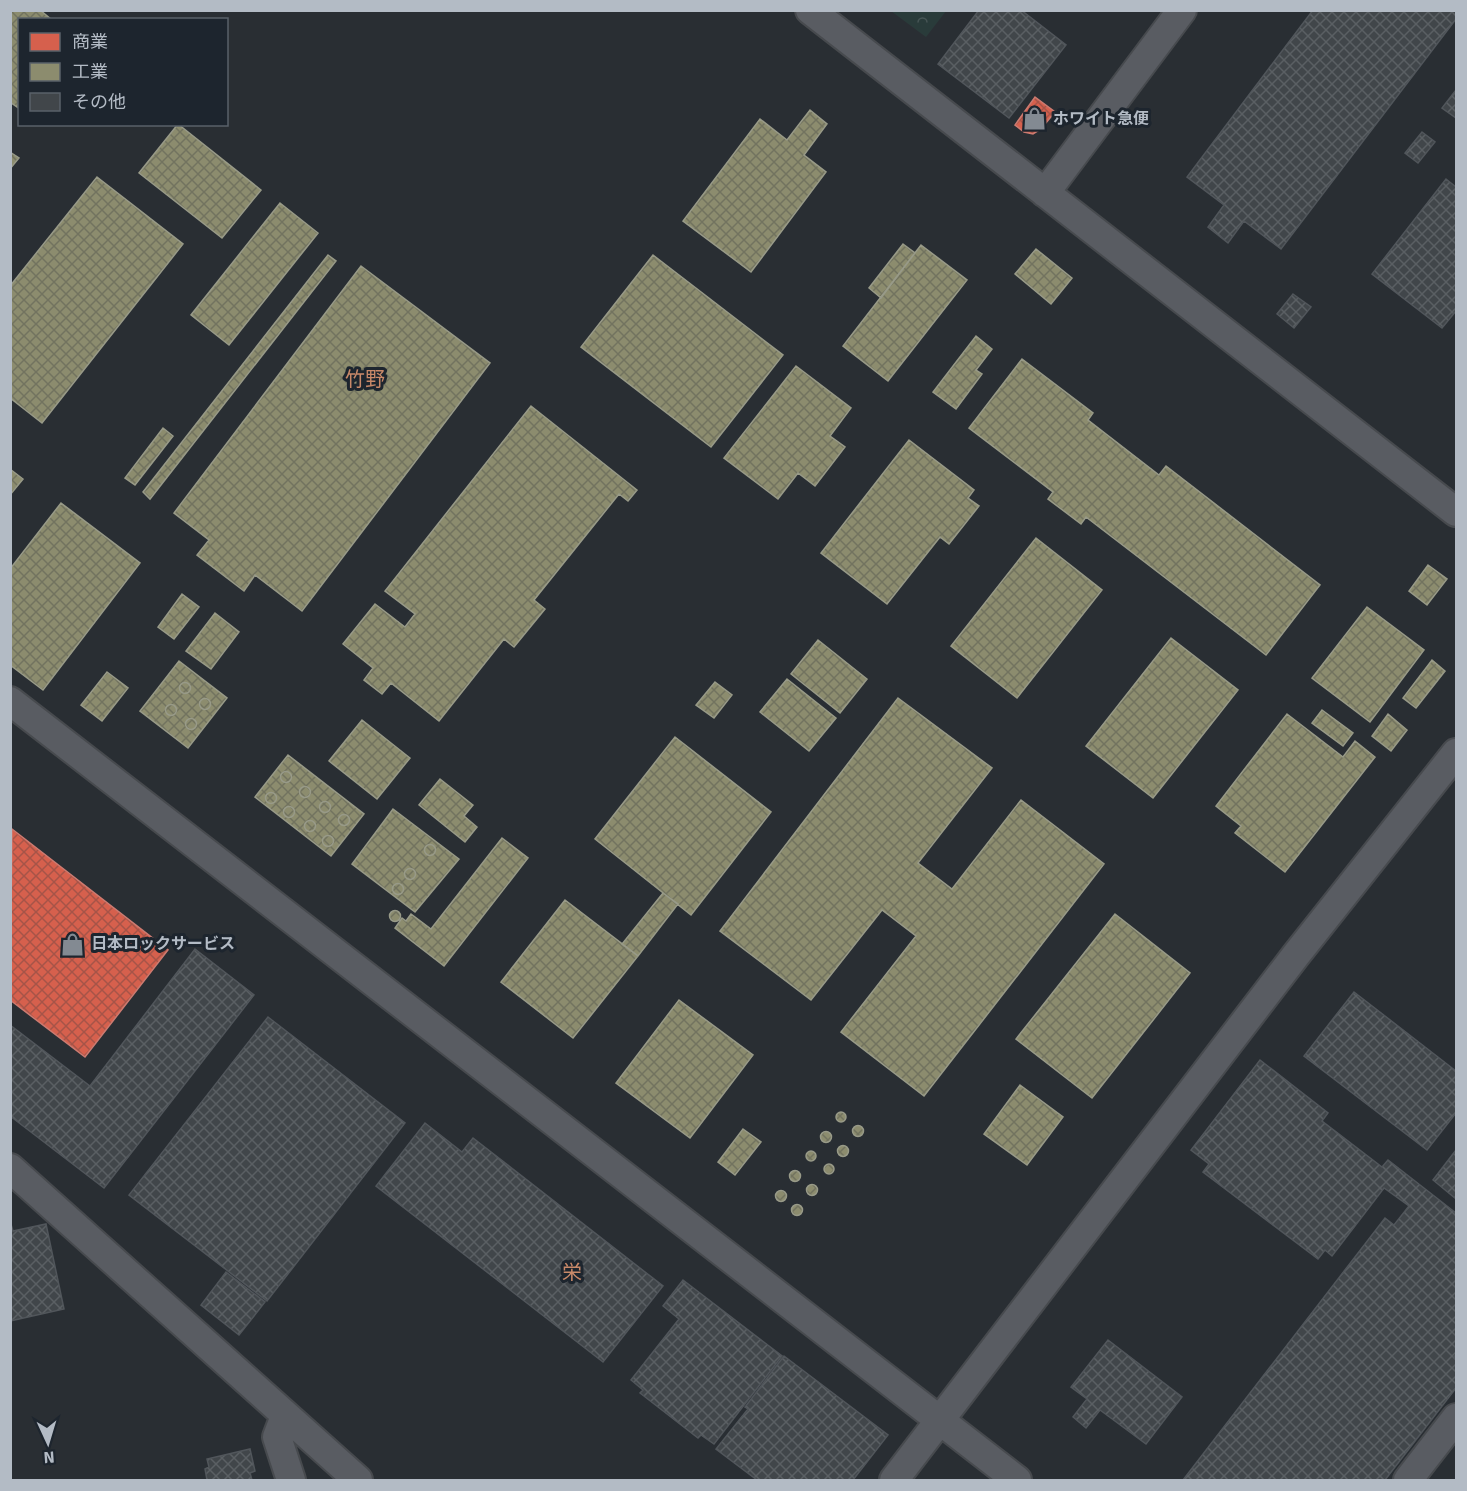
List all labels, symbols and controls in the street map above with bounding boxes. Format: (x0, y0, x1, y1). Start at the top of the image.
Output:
legend (18, 18, 228, 126)
text: 商業 (72, 31, 108, 53)
text: 工業 (72, 61, 108, 83)
text: その他 (72, 91, 126, 113)
shop icon: ホワイト急便 (1022, 106, 1048, 132)
place label: ホワイト急便 (1053, 109, 1149, 129)
district label: 竹野 (345, 367, 385, 392)
shop icon: 日本ロックサービス (60, 931, 86, 957)
place label: 日本ロックサービス (91, 934, 235, 954)
district label: 栄 (562, 1260, 582, 1285)
north arrow (18, 1413, 78, 1473)
text: N (43, 1447, 55, 1467)

